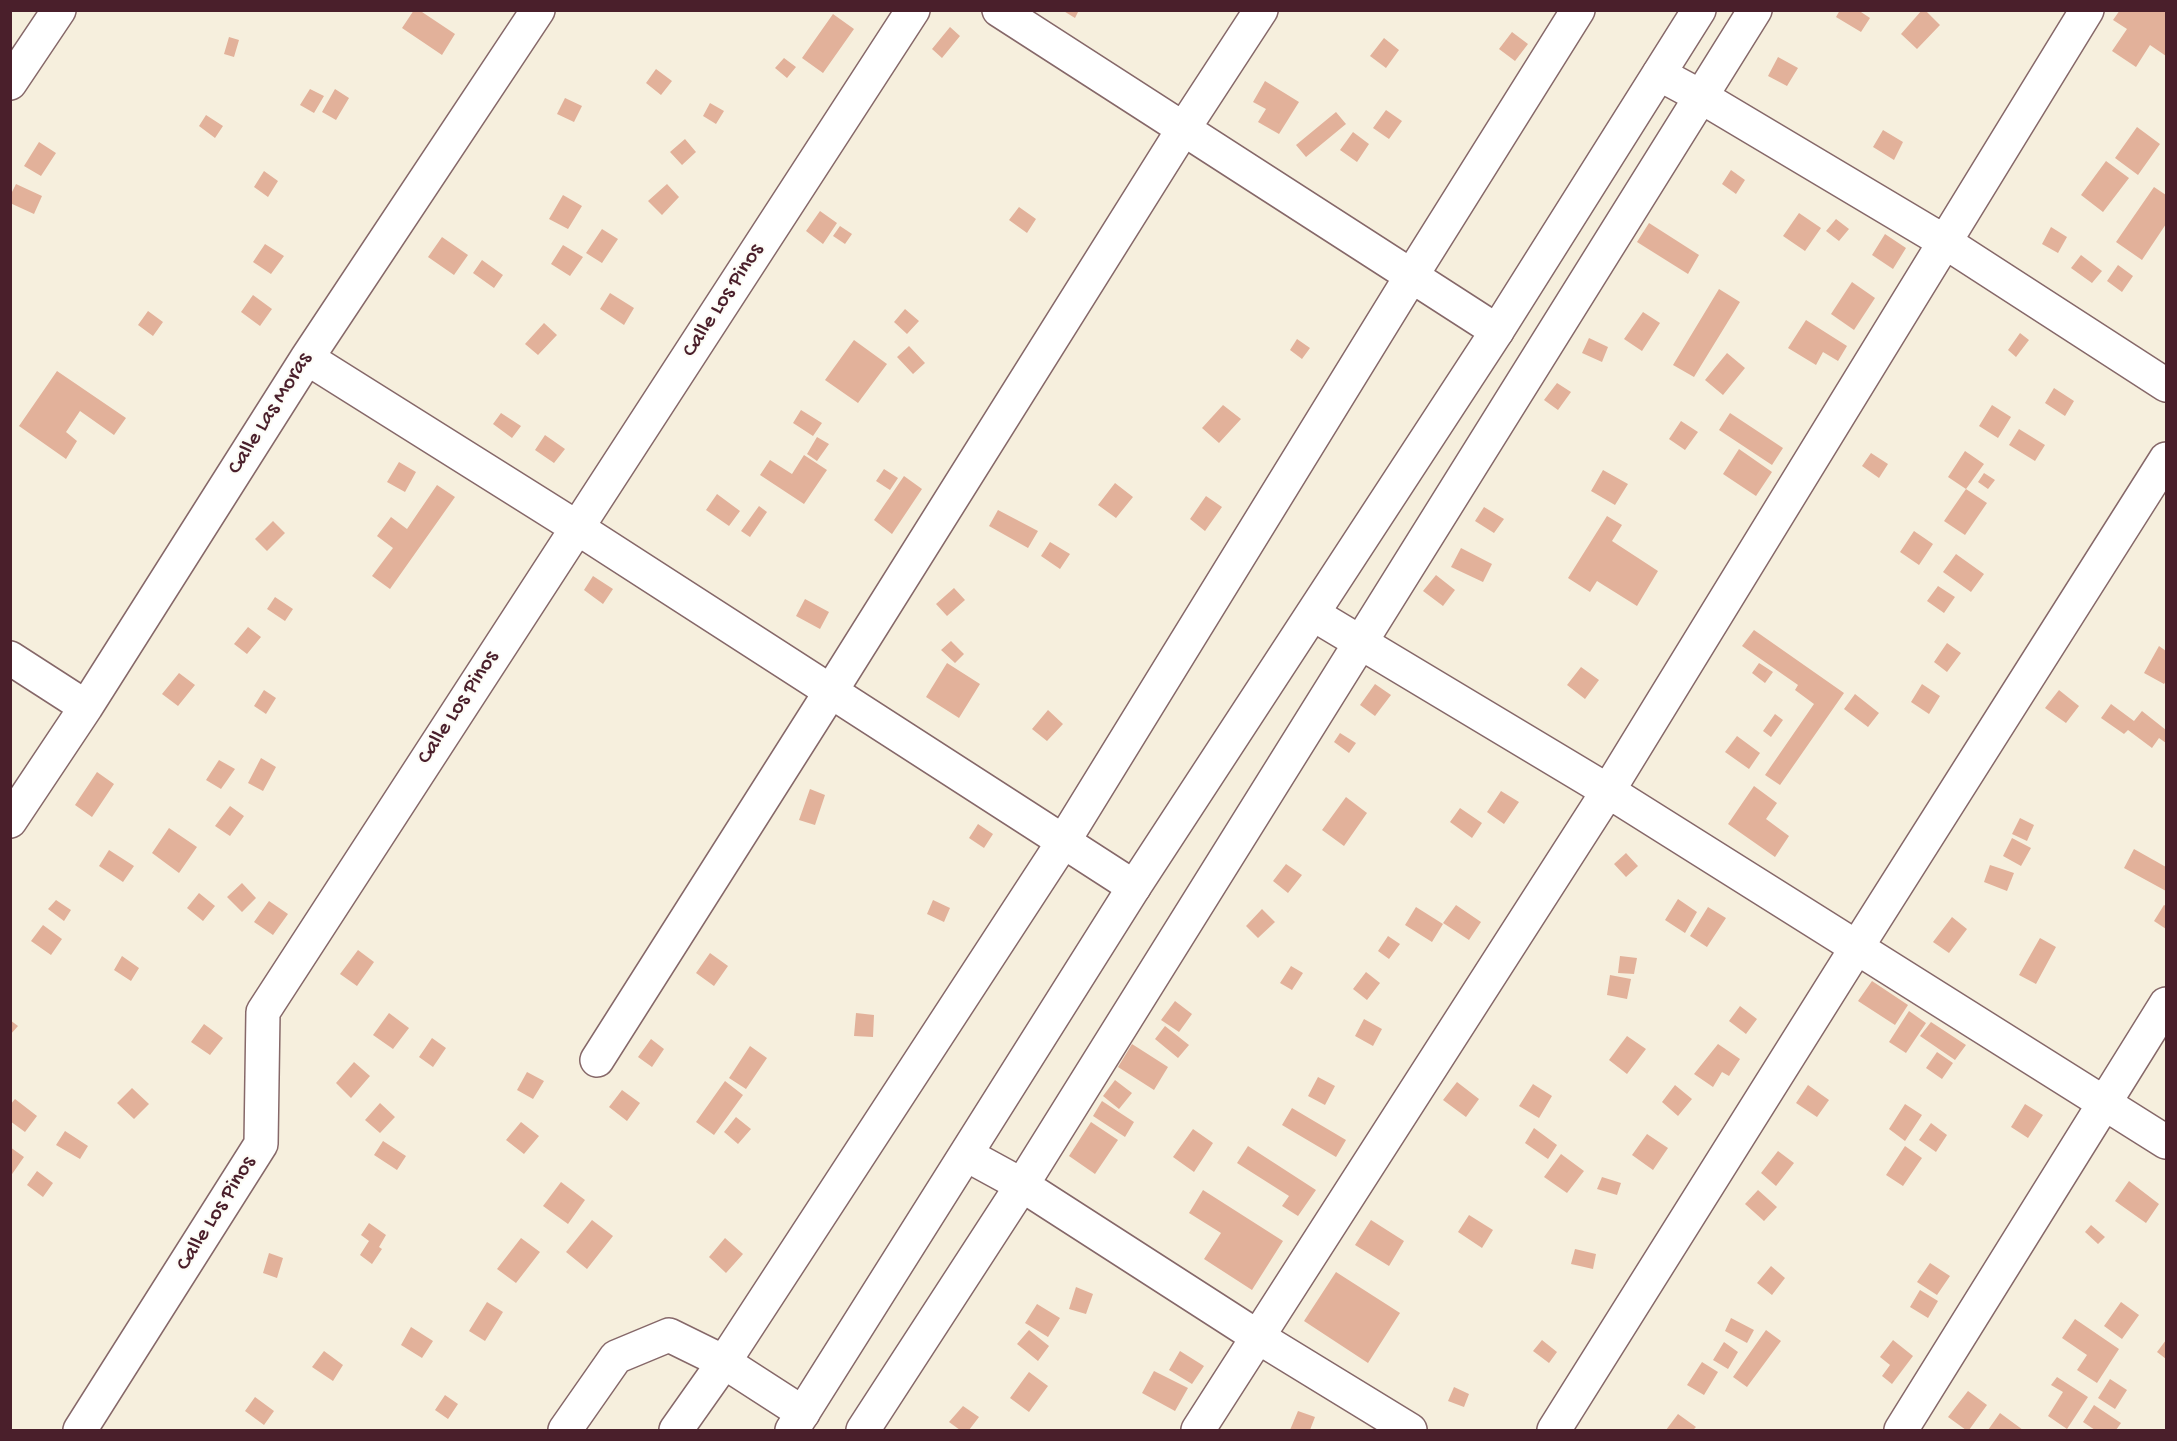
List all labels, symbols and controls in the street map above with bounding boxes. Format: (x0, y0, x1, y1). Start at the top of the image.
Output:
street label: Calle Los Pinos (678, 239, 770, 363)
street label: Calle Las Moras (223, 348, 319, 480)
street label: Calle Los Pinos (413, 646, 505, 770)
street label: Calle Los Pinos (171, 1152, 263, 1276)

